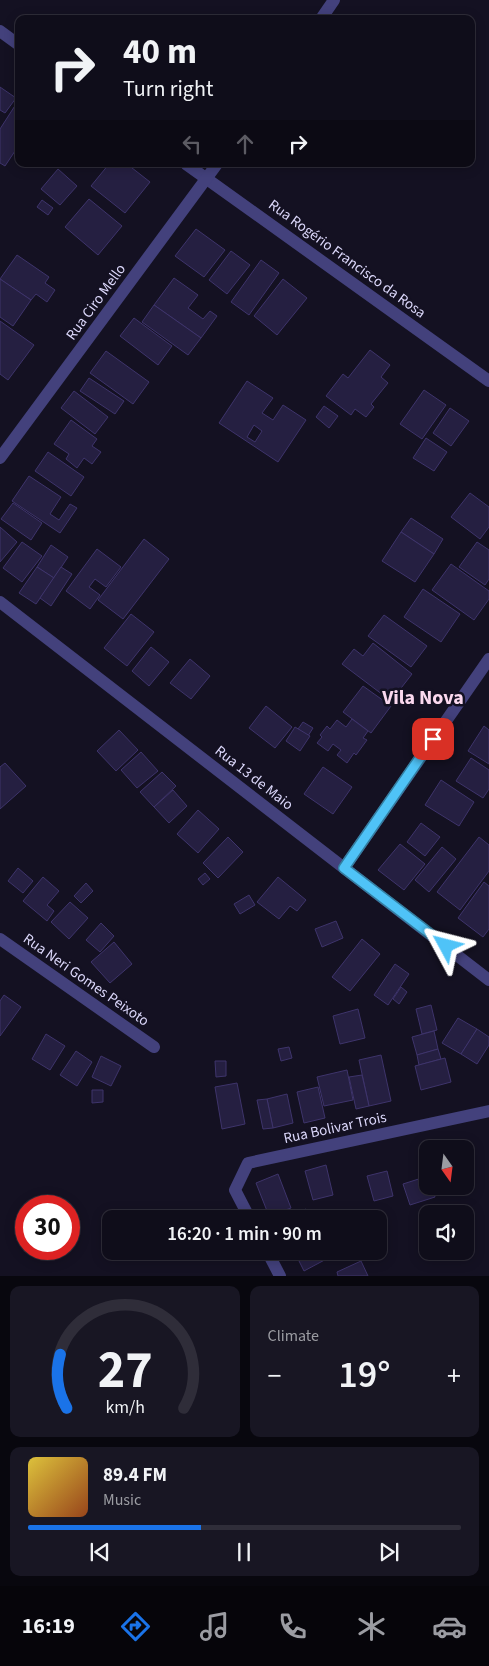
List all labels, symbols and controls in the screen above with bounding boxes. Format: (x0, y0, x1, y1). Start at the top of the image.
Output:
text: 40 m (123, 27, 197, 77)
icon: right (40, 35, 105, 100)
text: Turn right (123, 73, 213, 105)
icon: left (178, 130, 206, 158)
icon: ahead (231, 130, 259, 158)
icon: right (284, 130, 312, 158)
street label: Rua Rogério Francisco da Rosa (264, 195, 430, 323)
street label: Rua Ciro Mello (61, 259, 131, 345)
district label: Vila Nova (381, 684, 464, 712)
pin (412, 718, 454, 760)
icon: arrive (419, 725, 447, 753)
street label: Rua 13 de Maio (210, 741, 298, 815)
position arrow (419, 919, 471, 971)
street label: Rua Neri Gomes Peixoto (19, 929, 153, 1031)
street label: Rua Bolivar Trois (282, 1107, 388, 1149)
north arrow (419, 1140, 474, 1195)
map controls (419, 1140, 474, 1260)
speed limit sign: 30 (15, 1195, 80, 1260)
button: sound (419, 1205, 474, 1260)
text: 16:20 · 1 min · 90 m (167, 1221, 322, 1248)
text: Climate (268, 1325, 319, 1347)
text: 27 (97, 1334, 152, 1408)
text: 19° (338, 1348, 390, 1402)
text: − (268, 1356, 281, 1396)
text: + (447, 1356, 461, 1396)
text: km/h (105, 1395, 145, 1420)
text: 89.4 FM (103, 1462, 167, 1489)
text: Music (103, 1489, 141, 1511)
icon: previous (86, 1538, 114, 1566)
icon: pause (230, 1538, 258, 1566)
icon: next (375, 1538, 403, 1566)
icon: directions (118, 1609, 153, 1644)
icon: music (197, 1609, 232, 1644)
icon: phone (275, 1609, 310, 1644)
icon: climate (354, 1609, 389, 1644)
icon: car (432, 1609, 467, 1644)
text: 16:19 (22, 1610, 75, 1642)

